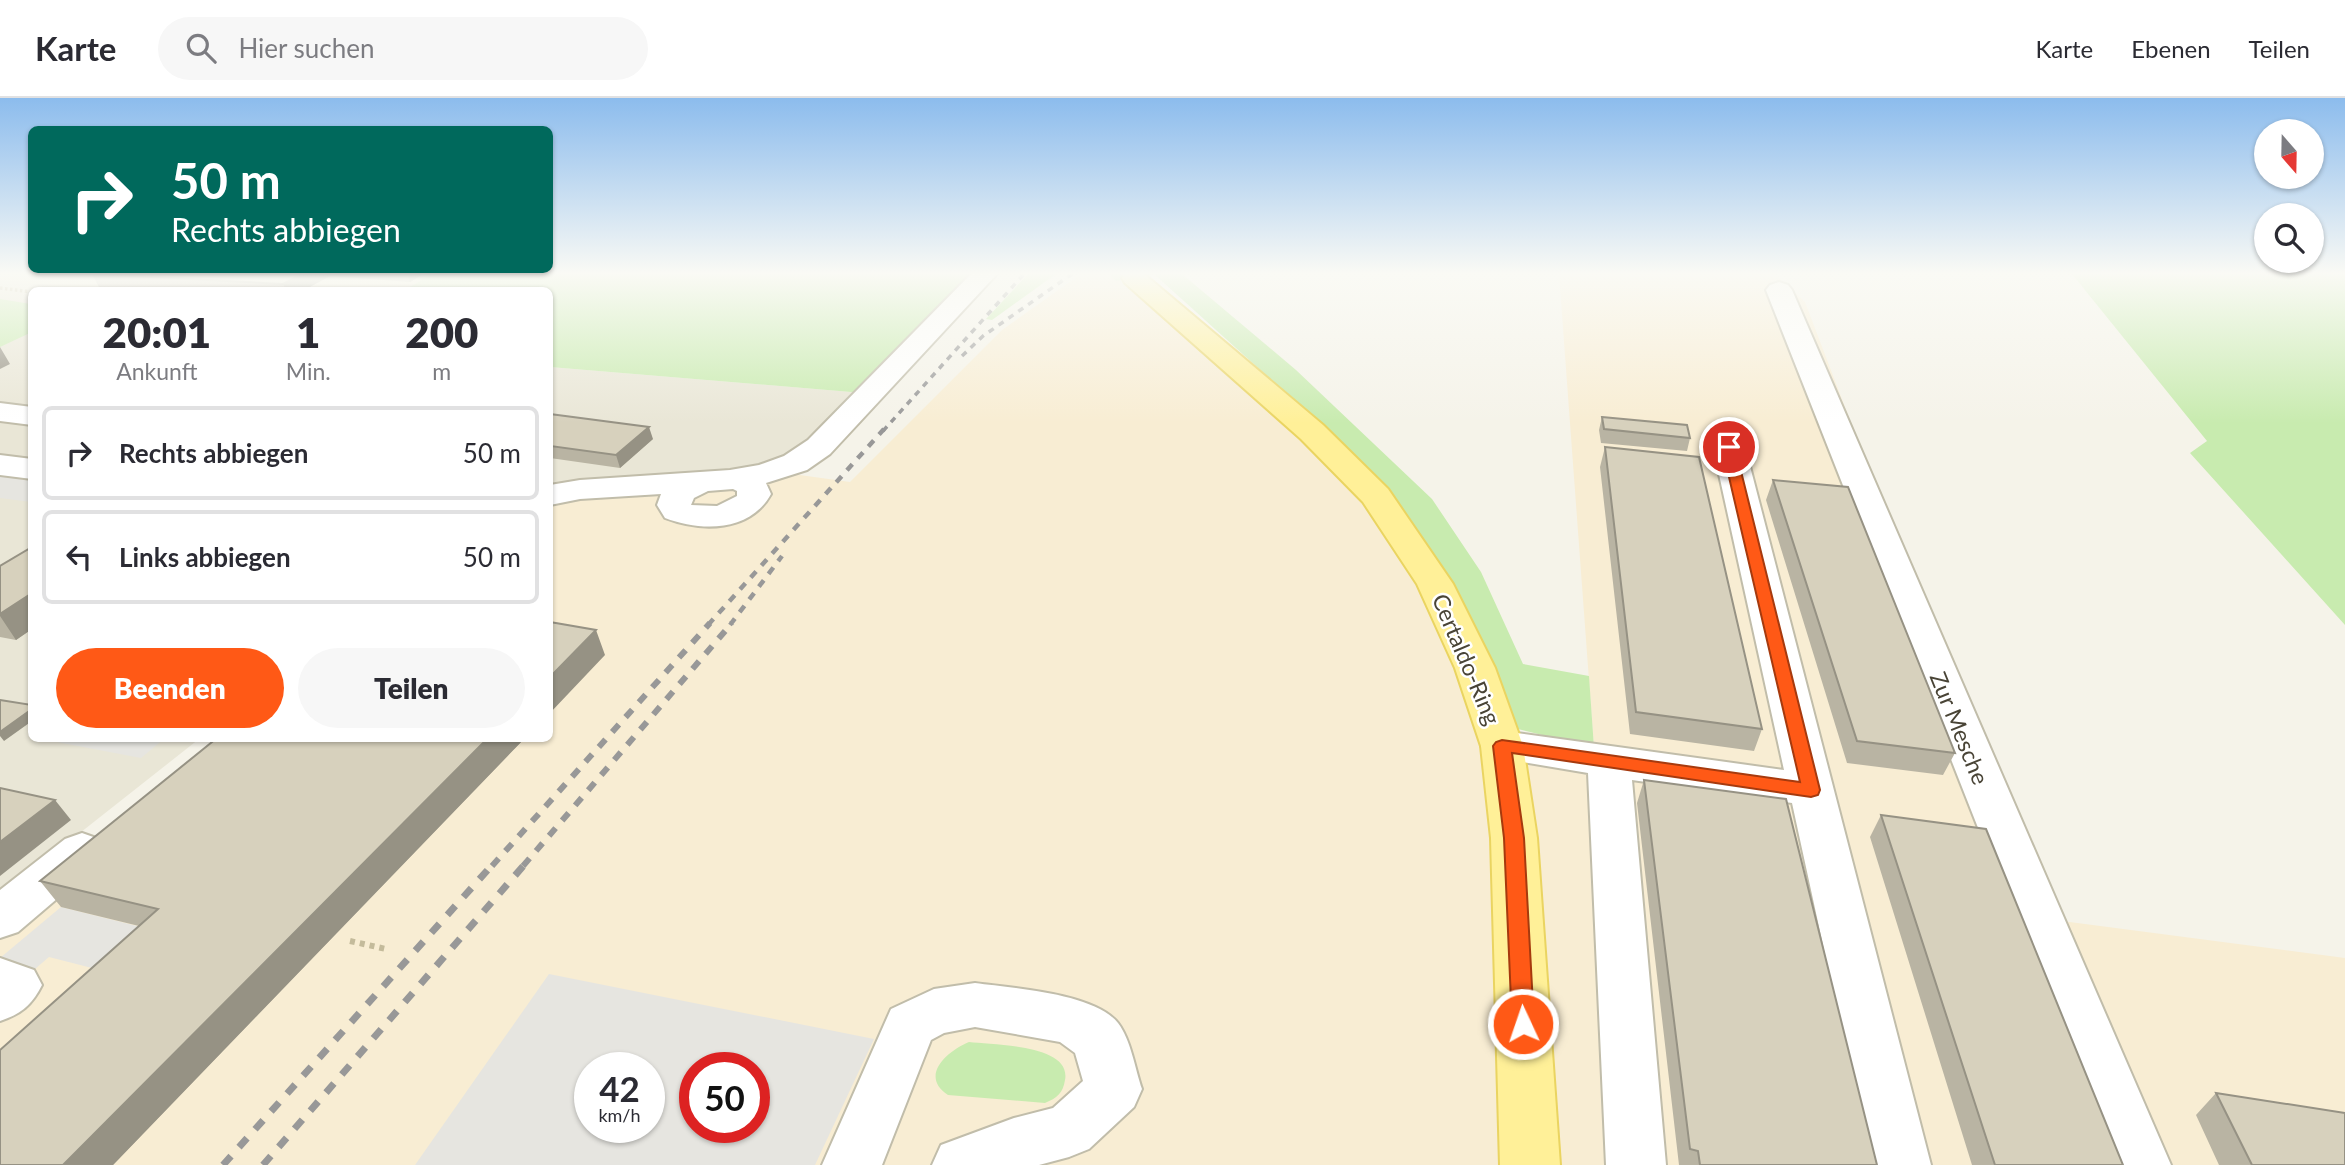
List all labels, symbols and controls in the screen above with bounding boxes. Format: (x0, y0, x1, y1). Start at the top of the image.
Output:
search box (158, 17, 648, 80)
text: Karte (35, 28, 116, 68)
icon: search (182, 29, 220, 67)
text: Hier suchen (238, 32, 375, 64)
text: Karte (2036, 34, 2093, 63)
text: Ebenen (2131, 34, 2211, 63)
text: Teilen (2249, 34, 2310, 63)
north arrow (2254, 119, 2324, 189)
map controls (2254, 119, 2324, 273)
text: 50 m (171, 151, 281, 209)
icon: right (56, 154, 147, 245)
button: search (2254, 203, 2324, 273)
text: Rechts abbiegen (171, 210, 401, 249)
text: 20:01 (103, 307, 211, 357)
text: 1 (296, 307, 320, 357)
text: 200 (405, 307, 478, 357)
text: Ankunft (116, 357, 198, 385)
text: Min. (286, 357, 331, 385)
text: m (432, 357, 451, 385)
pin (1699, 417, 1759, 477)
icon: arrive (1710, 428, 1748, 466)
icon: right (60, 434, 98, 472)
text: Rechts abbiegen (119, 437, 308, 469)
text: 50 m (463, 437, 521, 469)
icon: left (60, 538, 98, 576)
text: Links abbiegen (119, 541, 291, 573)
text: 50 m (463, 541, 521, 573)
street label: Certaldo-Ring (1427, 589, 1507, 729)
button: Beenden (56, 648, 284, 728)
button: Teilen (298, 648, 525, 728)
street label: Zur Mesche (1925, 668, 1995, 788)
position arrow (1486, 987, 1560, 1061)
speed limit sign: 50 (679, 1052, 770, 1143)
text: 42 (599, 1067, 640, 1109)
text: km/h (598, 1104, 641, 1126)

